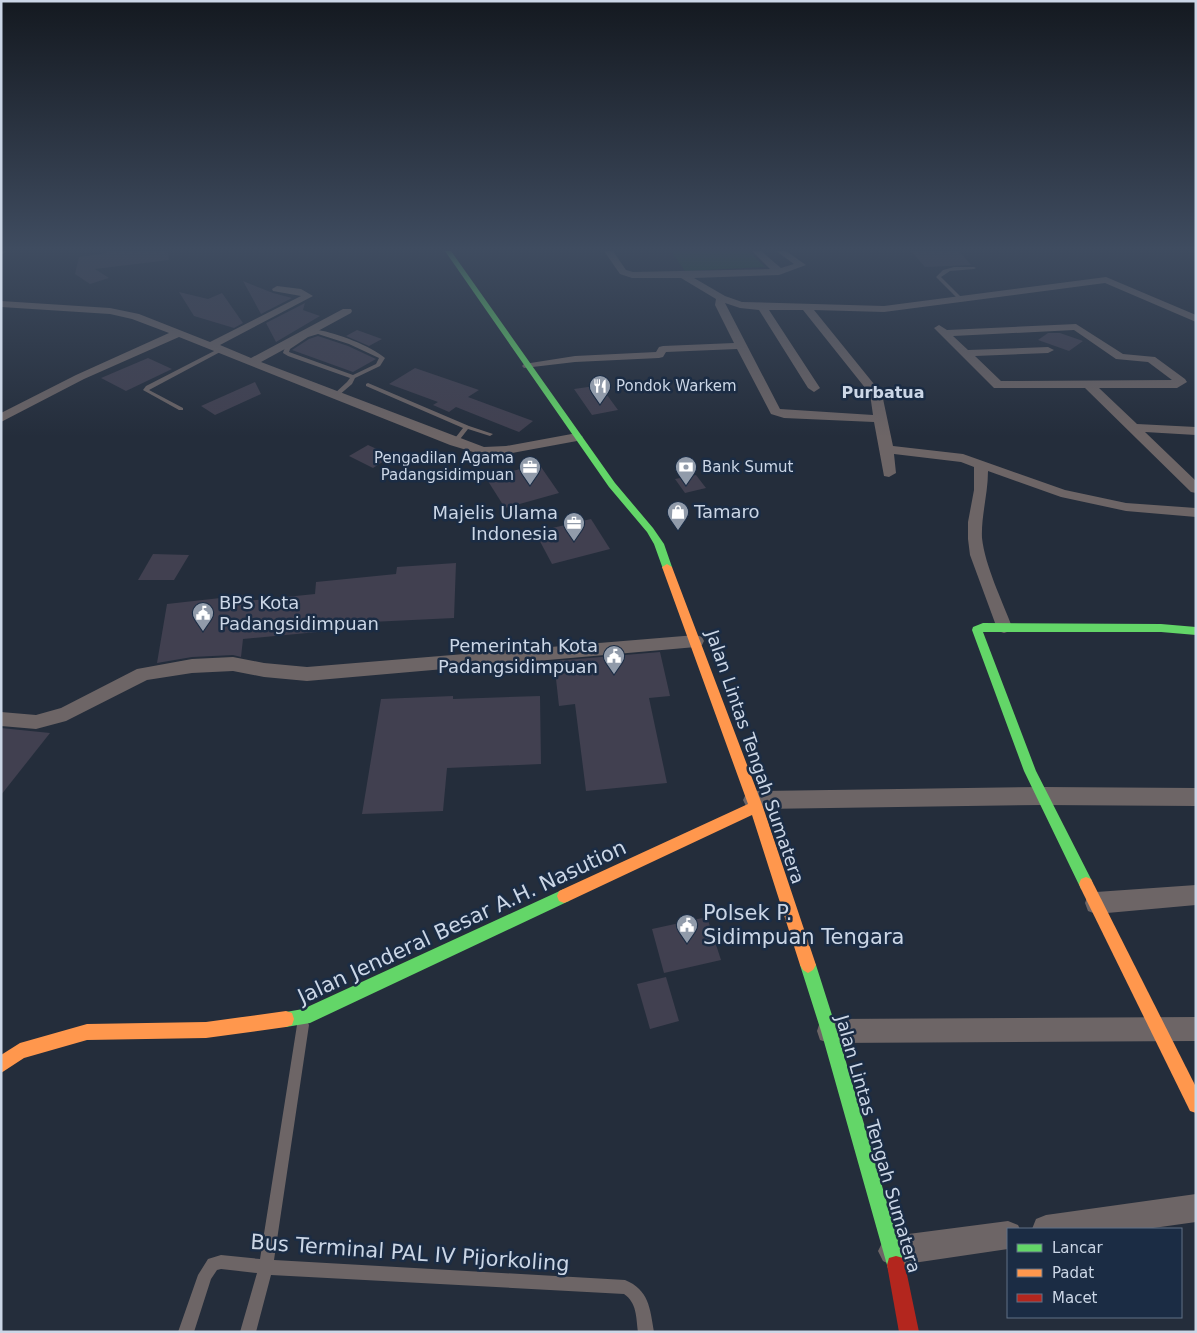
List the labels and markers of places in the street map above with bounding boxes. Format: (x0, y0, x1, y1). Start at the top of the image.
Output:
restaurant icon: Pondok Warkem (588, 374, 612, 405)
place label: Pondok Warkem (616, 377, 737, 395)
place label: Pengadilan Agama Padangsidimpuan (374, 449, 514, 484)
office icon: Pengadilan Agama Padangsidimpuan (518, 455, 542, 486)
bank icon: Bank Sumut (674, 455, 698, 486)
place label: Bank Sumut (702, 458, 794, 476)
shop icon: Tamaro (666, 500, 690, 531)
place label: Tamaro (693, 501, 760, 522)
place label: Majelis Ulama Indonesia (432, 502, 558, 544)
office icon: Majelis Ulama Indonesia (562, 511, 586, 542)
place label: BPS Kota Padangsidimpuan (219, 592, 379, 634)
public building icon: BPS Kota Padangsidimpuan (191, 601, 215, 632)
place label: Pemerintah Kota Padangsidimpuan (438, 635, 598, 677)
public building icon: Pemerintah Kota Padangsidimpuan (602, 644, 626, 675)
place label: Polsek P. Sidimpuan Tengara (703, 901, 904, 949)
public building icon: Polsek P. Sidimpuan Tengara (675, 913, 699, 944)

